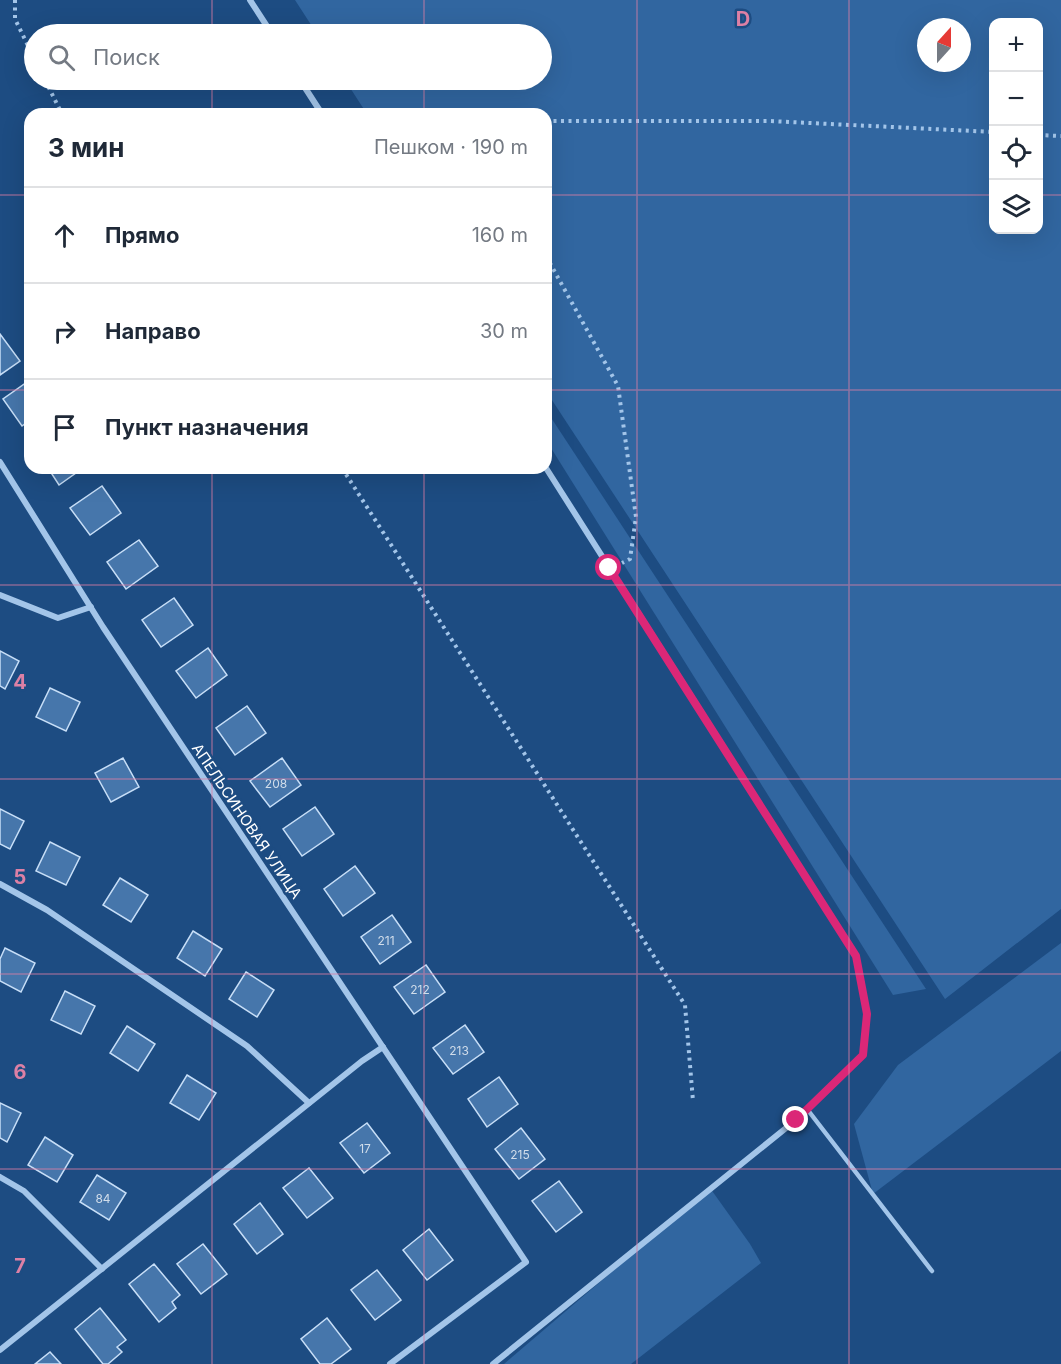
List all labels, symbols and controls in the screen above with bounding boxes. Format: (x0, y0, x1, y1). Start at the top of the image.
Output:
text: D (736, 7, 750, 31)
north arrow (917, 18, 971, 72)
map controls (989, 18, 1043, 234)
button: + (989, 18, 1043, 72)
search box (24, 24, 552, 90)
icon: search (45, 41, 78, 74)
text: Поиск (93, 44, 160, 70)
button: − (989, 72, 1043, 126)
button: locate (989, 126, 1043, 180)
text: 3 мин (48, 132, 124, 163)
text: Пешком · 190 m (374, 135, 528, 159)
button: layers (989, 180, 1043, 234)
icon: ahead (48, 219, 81, 252)
text: Прямо (105, 222, 179, 248)
text: 160 m (472, 223, 528, 247)
icon: right (48, 315, 81, 348)
text: Направо (105, 318, 201, 344)
text: 30 m (480, 319, 528, 343)
icon: arrive (48, 411, 81, 444)
text: Пункт назначения (105, 414, 309, 440)
route start (595, 554, 621, 580)
text: 4 (13, 670, 27, 694)
street label: АПЕЛЬСИНОВАЯ УЛИЦА (188, 740, 306, 902)
house number: 208 (265, 776, 287, 791)
text: 5 (14, 865, 26, 889)
house number: 211 (377, 933, 395, 948)
house number: 212 (410, 982, 430, 997)
house number: 213 (449, 1043, 469, 1058)
text: 6 (14, 1060, 27, 1084)
route end (782, 1106, 808, 1132)
house number: 17 (359, 1141, 371, 1156)
house number: 215 (510, 1147, 530, 1162)
house number: 84 (95, 1191, 111, 1206)
text: 7 (14, 1254, 26, 1278)

